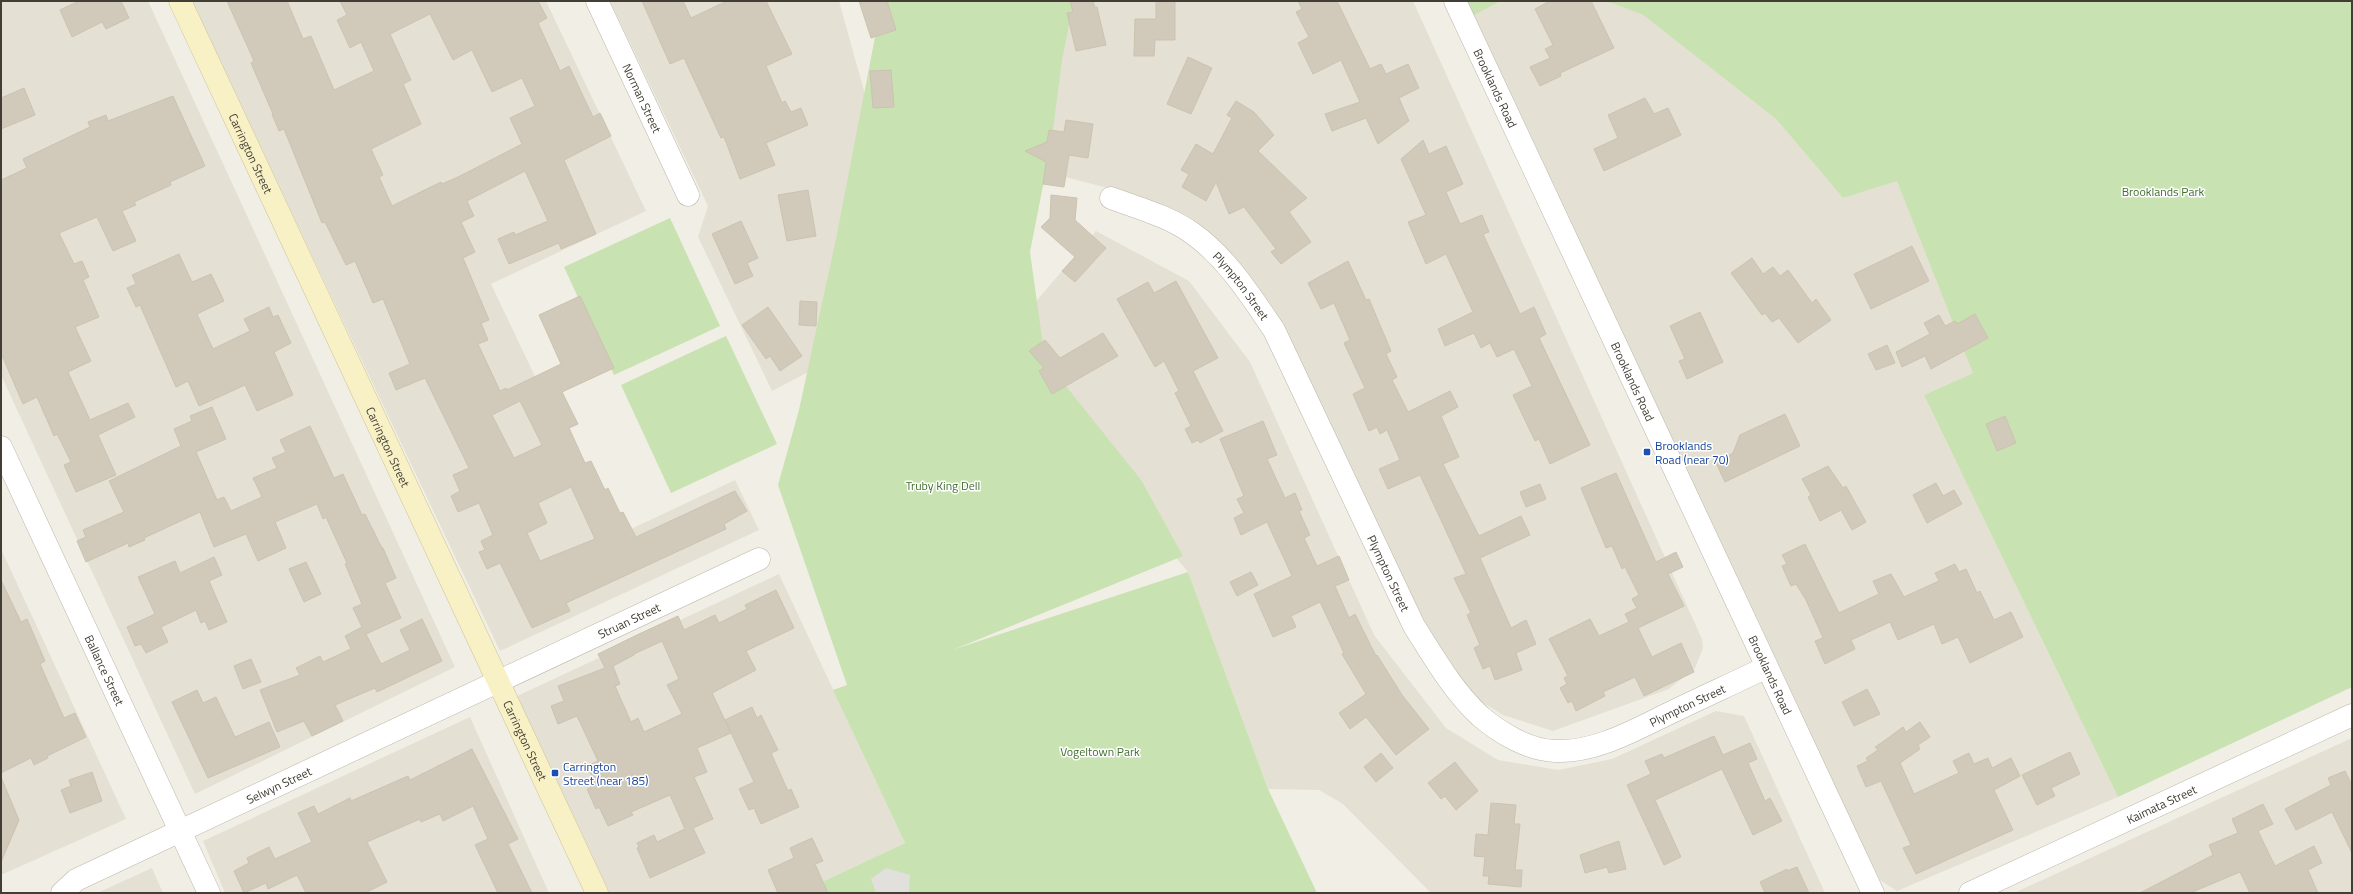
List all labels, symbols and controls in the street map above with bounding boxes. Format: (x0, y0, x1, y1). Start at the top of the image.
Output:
street label: Brooklands Road (1469, 45, 1523, 131)
street label: Norman Street (618, 60, 667, 136)
street label: Carrington Street (224, 110, 278, 197)
park label: Brooklands Park (2122, 182, 2205, 201)
street label: Plympton Street (1209, 247, 1274, 325)
street label: Brooklands Road (1606, 338, 1660, 424)
street label: Carrington Street (361, 403, 416, 491)
place label: Brooklands Road (near 70) (1655, 436, 1729, 469)
marker: Brooklands Road (near 70) (1642, 447, 1652, 457)
park label: Truby King Dell (906, 476, 980, 495)
street label: Plympton Street (1363, 532, 1416, 615)
street label: Struan Street (594, 597, 664, 643)
street label: Ballance Street (80, 631, 130, 709)
street label: Brooklands Road (1744, 632, 1797, 718)
street label: Plympton Street (1646, 678, 1729, 731)
street label: Carrington Street (499, 697, 553, 784)
park label: Vogeltown Park (1060, 742, 1140, 761)
place label: Carrington Street (near 185) (563, 757, 648, 790)
street label: Selwyn Street (243, 761, 315, 808)
marker: Carrington Street (near 185) (550, 768, 560, 778)
street label: Kaimata Street (2123, 779, 2200, 828)

